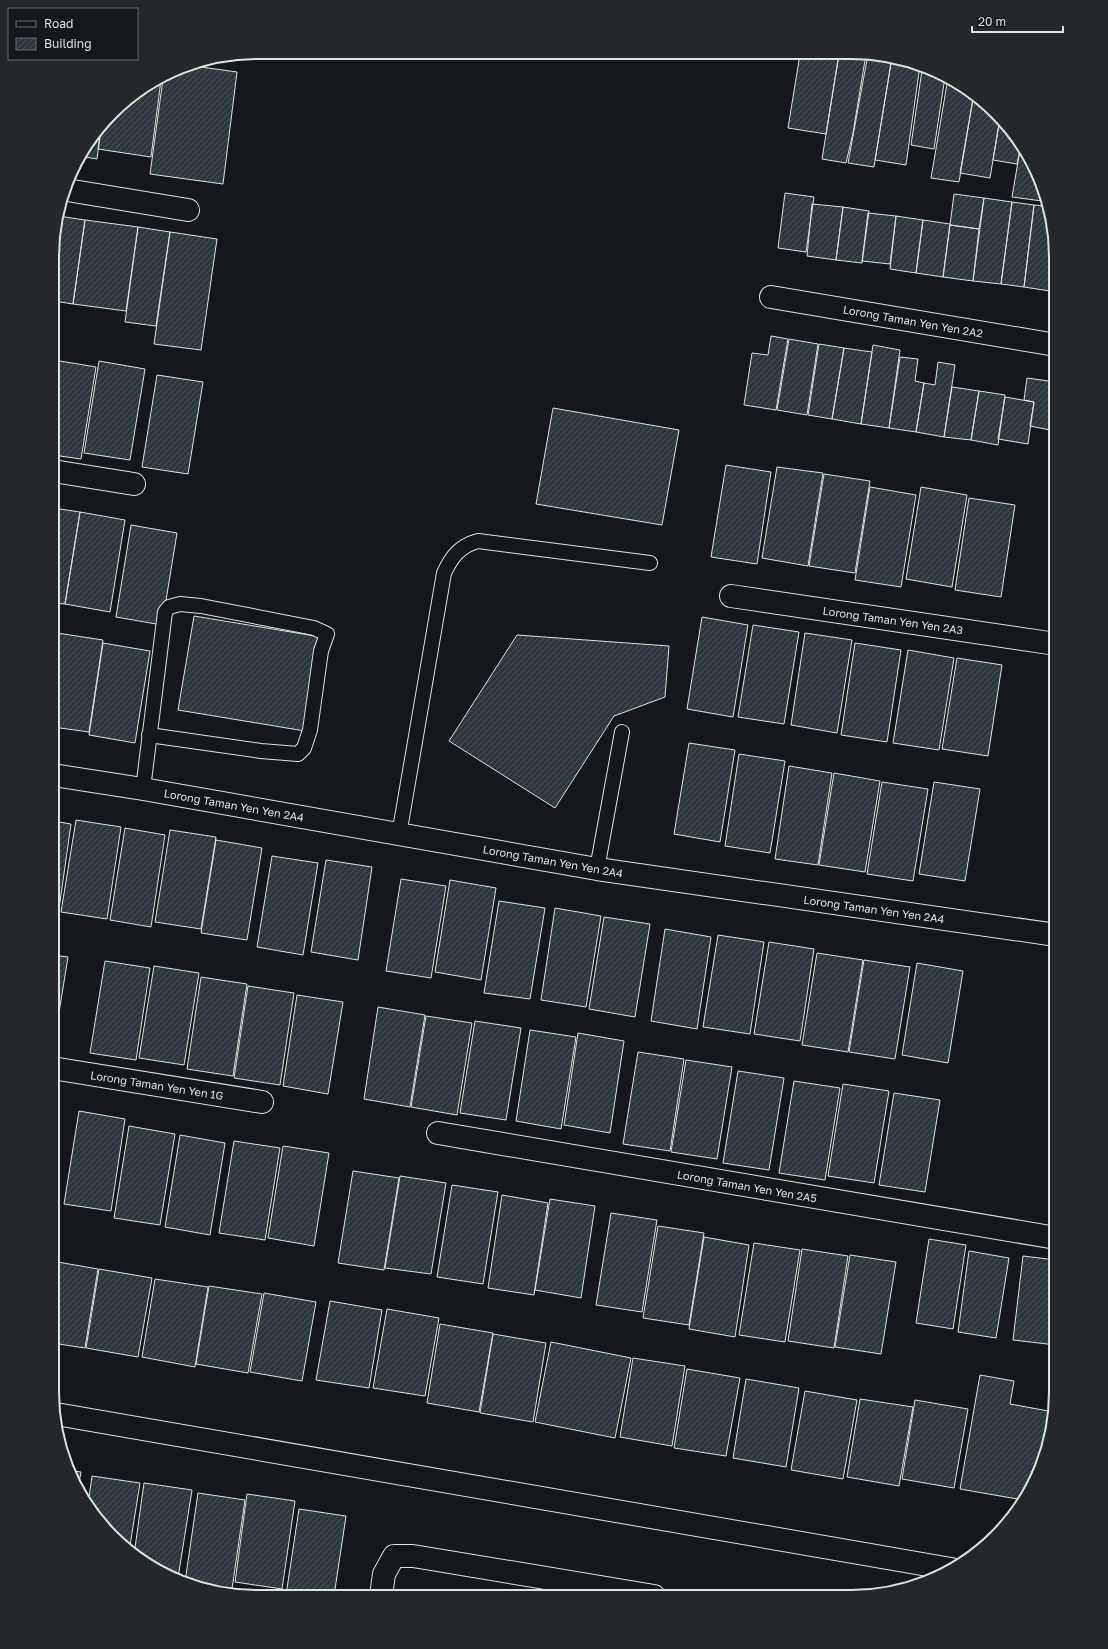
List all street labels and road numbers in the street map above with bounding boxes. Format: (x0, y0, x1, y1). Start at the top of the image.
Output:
street label: Lorong Taman Yen Yen 2A2 (842, 302, 984, 340)
street label: Lorong Taman Yen Yen 2A3 (822, 604, 964, 636)
street label: Lorong Taman Yen Yen 2A4 (163, 786, 305, 824)
street label: Lorong Taman Yen Yen 2A4 (482, 842, 624, 880)
street label: Lorong Taman Yen Yen 2A4 (803, 893, 945, 925)
street label: Lorong Taman Yen Yen 1G (90, 1068, 225, 1102)
street label: Lorong Taman Yen Yen 2A5 (676, 1167, 818, 1205)

